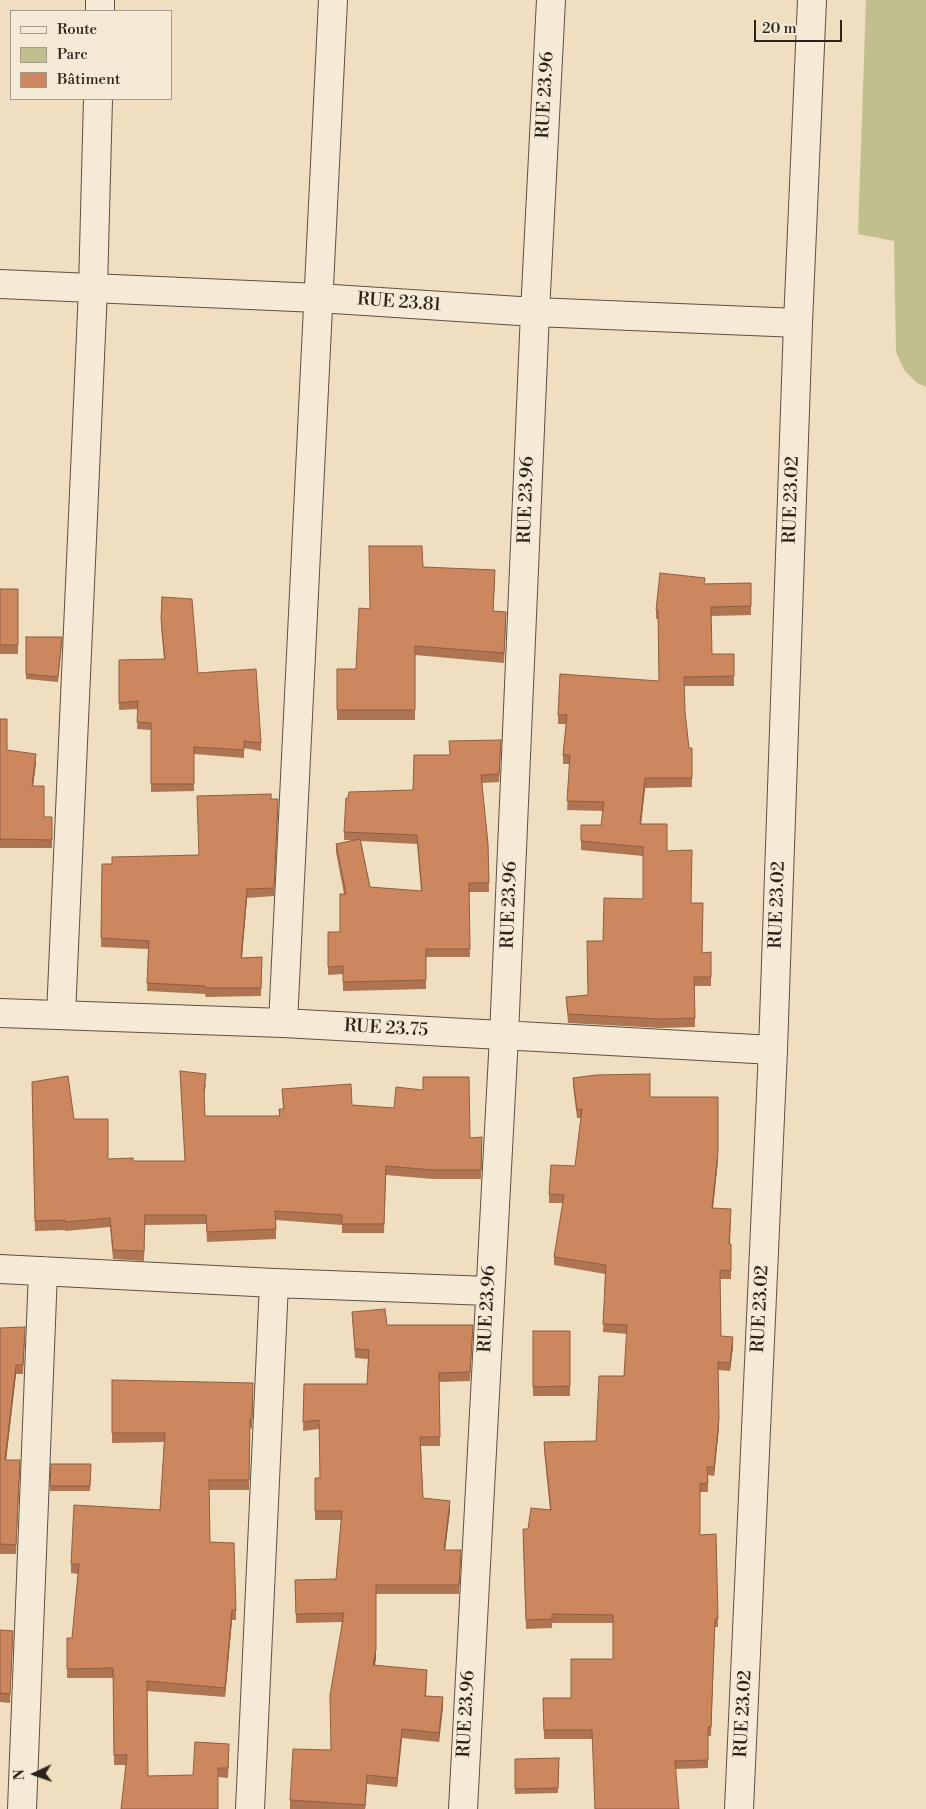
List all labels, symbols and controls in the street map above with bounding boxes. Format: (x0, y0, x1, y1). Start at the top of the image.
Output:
legend (10, 10, 172, 100)
scale bar (756, 10, 844, 42)
text: 20 m (762, 19, 797, 38)
text: Route (57, 20, 97, 39)
text: Parc (57, 45, 88, 64)
street label: RUE 23.96 (533, 51, 559, 139)
text: Bâtiment (57, 70, 120, 89)
street label: RUE 23.81 (356, 289, 442, 317)
street label: RUE 23.96 (515, 456, 539, 544)
street label: RUE 23.02 (780, 456, 804, 544)
street label: RUE 23.96 (498, 861, 522, 949)
street label: RUE 23.02 (766, 861, 790, 949)
street label: RUE 23.75 (343, 1016, 429, 1042)
street label: RUE 23.96 (475, 1265, 501, 1353)
street label: RUE 23.02 (748, 1265, 774, 1353)
street label: RUE 23.96 (454, 1670, 480, 1758)
street label: RUE 23.02 (731, 1670, 757, 1758)
north arrow (10, 1749, 60, 1799)
text: N (11, 1769, 29, 1781)

